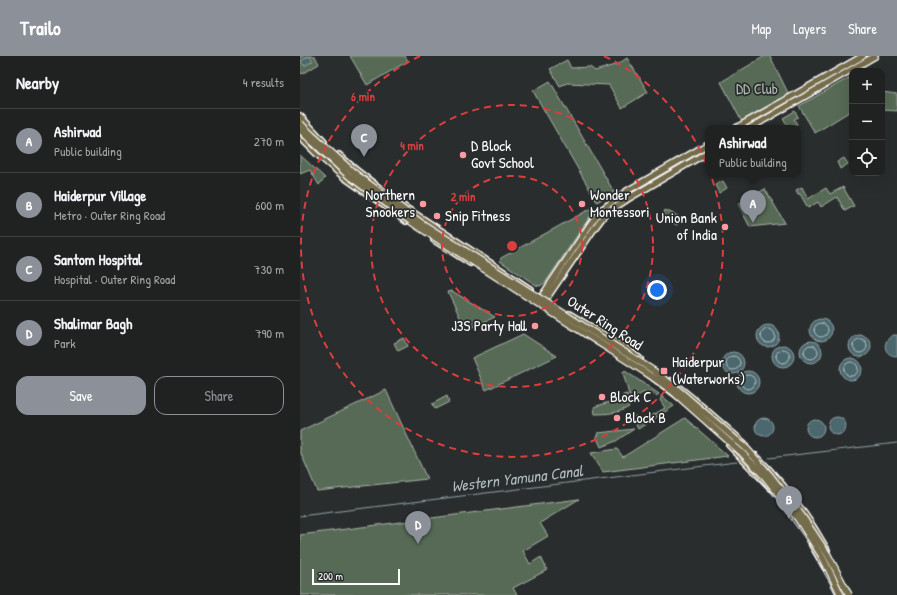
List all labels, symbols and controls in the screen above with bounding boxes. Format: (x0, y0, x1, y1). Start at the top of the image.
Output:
text: Trailo (20, 15, 61, 41)
text: Map (751, 19, 771, 38)
text: Layers (793, 19, 826, 38)
text: Share (848, 19, 877, 38)
map controls (849, 68, 885, 176)
button: + (849, 68, 885, 104)
text: Nearby (16, 71, 59, 94)
text: 4 results (243, 73, 284, 91)
park label: DD Club (736, 78, 778, 99)
text: 6 min (351, 88, 375, 105)
button: − (849, 104, 885, 140)
text: Ashirwad (54, 121, 101, 142)
pin: C (351, 124, 377, 157)
popup (705, 125, 801, 177)
text: A (26, 132, 32, 150)
text: 270 m (254, 132, 284, 150)
text: Ashirwad (719, 132, 766, 153)
place label: D Block Govt School (471, 135, 534, 173)
text: 4 min (400, 137, 424, 154)
button: locate (849, 140, 885, 176)
text: Public building (54, 142, 122, 160)
marker: D Block Govt School (458, 150, 468, 160)
text: Public building (719, 153, 787, 171)
place label: Northern Snookers (365, 184, 415, 222)
place label: Wonder Montessori (590, 184, 650, 222)
text: Haiderpur Village (54, 185, 146, 206)
text: 2 min (451, 188, 476, 205)
pin: A (740, 190, 766, 223)
text: B (26, 196, 32, 214)
text: 600 m (255, 196, 284, 214)
marker: Northern Snookers (418, 199, 428, 209)
marker: Wonder Montessori (577, 199, 587, 209)
place label: Snip Fitness (445, 205, 511, 226)
text: Metro · Outer Ring Road (54, 206, 165, 224)
place label: Union Bank of India (656, 207, 717, 245)
marker: Snip Fitness (432, 211, 442, 221)
marker: Union Bank of India (720, 222, 730, 232)
centre of rings (505, 239, 519, 253)
text: Santom Hospital (54, 249, 142, 270)
text: C (25, 260, 33, 278)
text: 730 m (254, 260, 284, 278)
text: Hospital · Outer Ring Road (54, 270, 175, 288)
your location (647, 280, 667, 300)
street label: Outer Ring Road (563, 290, 647, 355)
text: Shalimar Bagh (54, 313, 132, 334)
place label: J3S Party Hall (451, 315, 528, 336)
marker: J3S Party Hall (530, 321, 540, 331)
text: D (26, 324, 32, 342)
text: 790 m (255, 324, 284, 342)
text: Park (54, 334, 76, 352)
place label: Haiderpur (Waterworks) (672, 351, 745, 389)
marker: Haiderpur (Waterworks) (659, 366, 669, 376)
button: Save (16, 376, 146, 415)
button: Share (154, 376, 284, 415)
place label: Block C (610, 386, 651, 407)
marker: Block C (597, 392, 607, 402)
place label: Block B (625, 407, 666, 428)
marker: Block B (612, 413, 622, 423)
water label: Western Yamuna Canal (450, 459, 585, 497)
pin: B (776, 486, 802, 519)
pin: D (405, 511, 431, 544)
scale bar (312, 567, 400, 586)
text: 200 m (318, 569, 343, 583)

